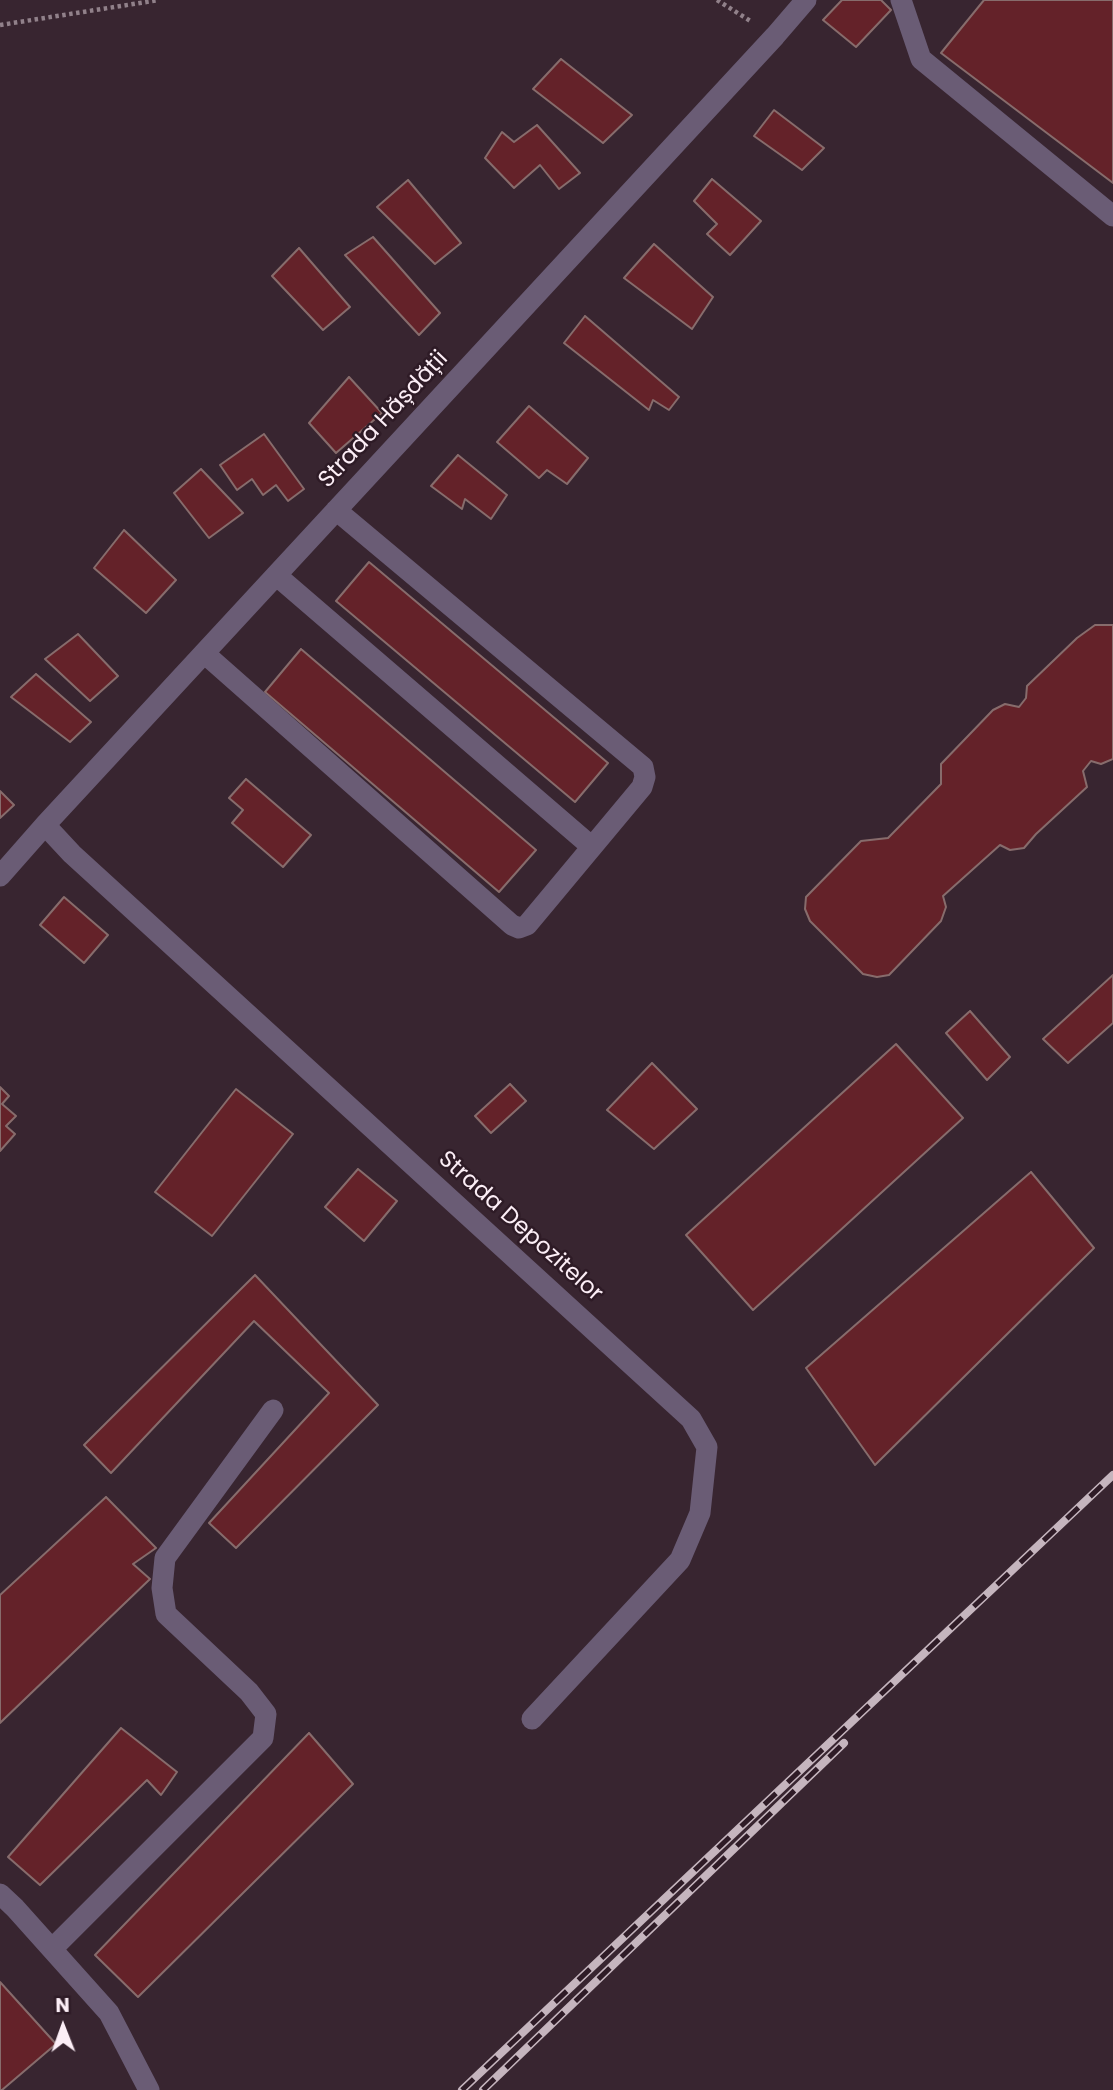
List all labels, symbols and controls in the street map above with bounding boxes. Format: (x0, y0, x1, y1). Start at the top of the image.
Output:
street label: Strada Hășdății (313, 346, 455, 494)
street label: Strada Depozitelor (432, 1146, 608, 1308)
north arrow (28, 1992, 98, 2062)
text: N (55, 1992, 70, 2019)

